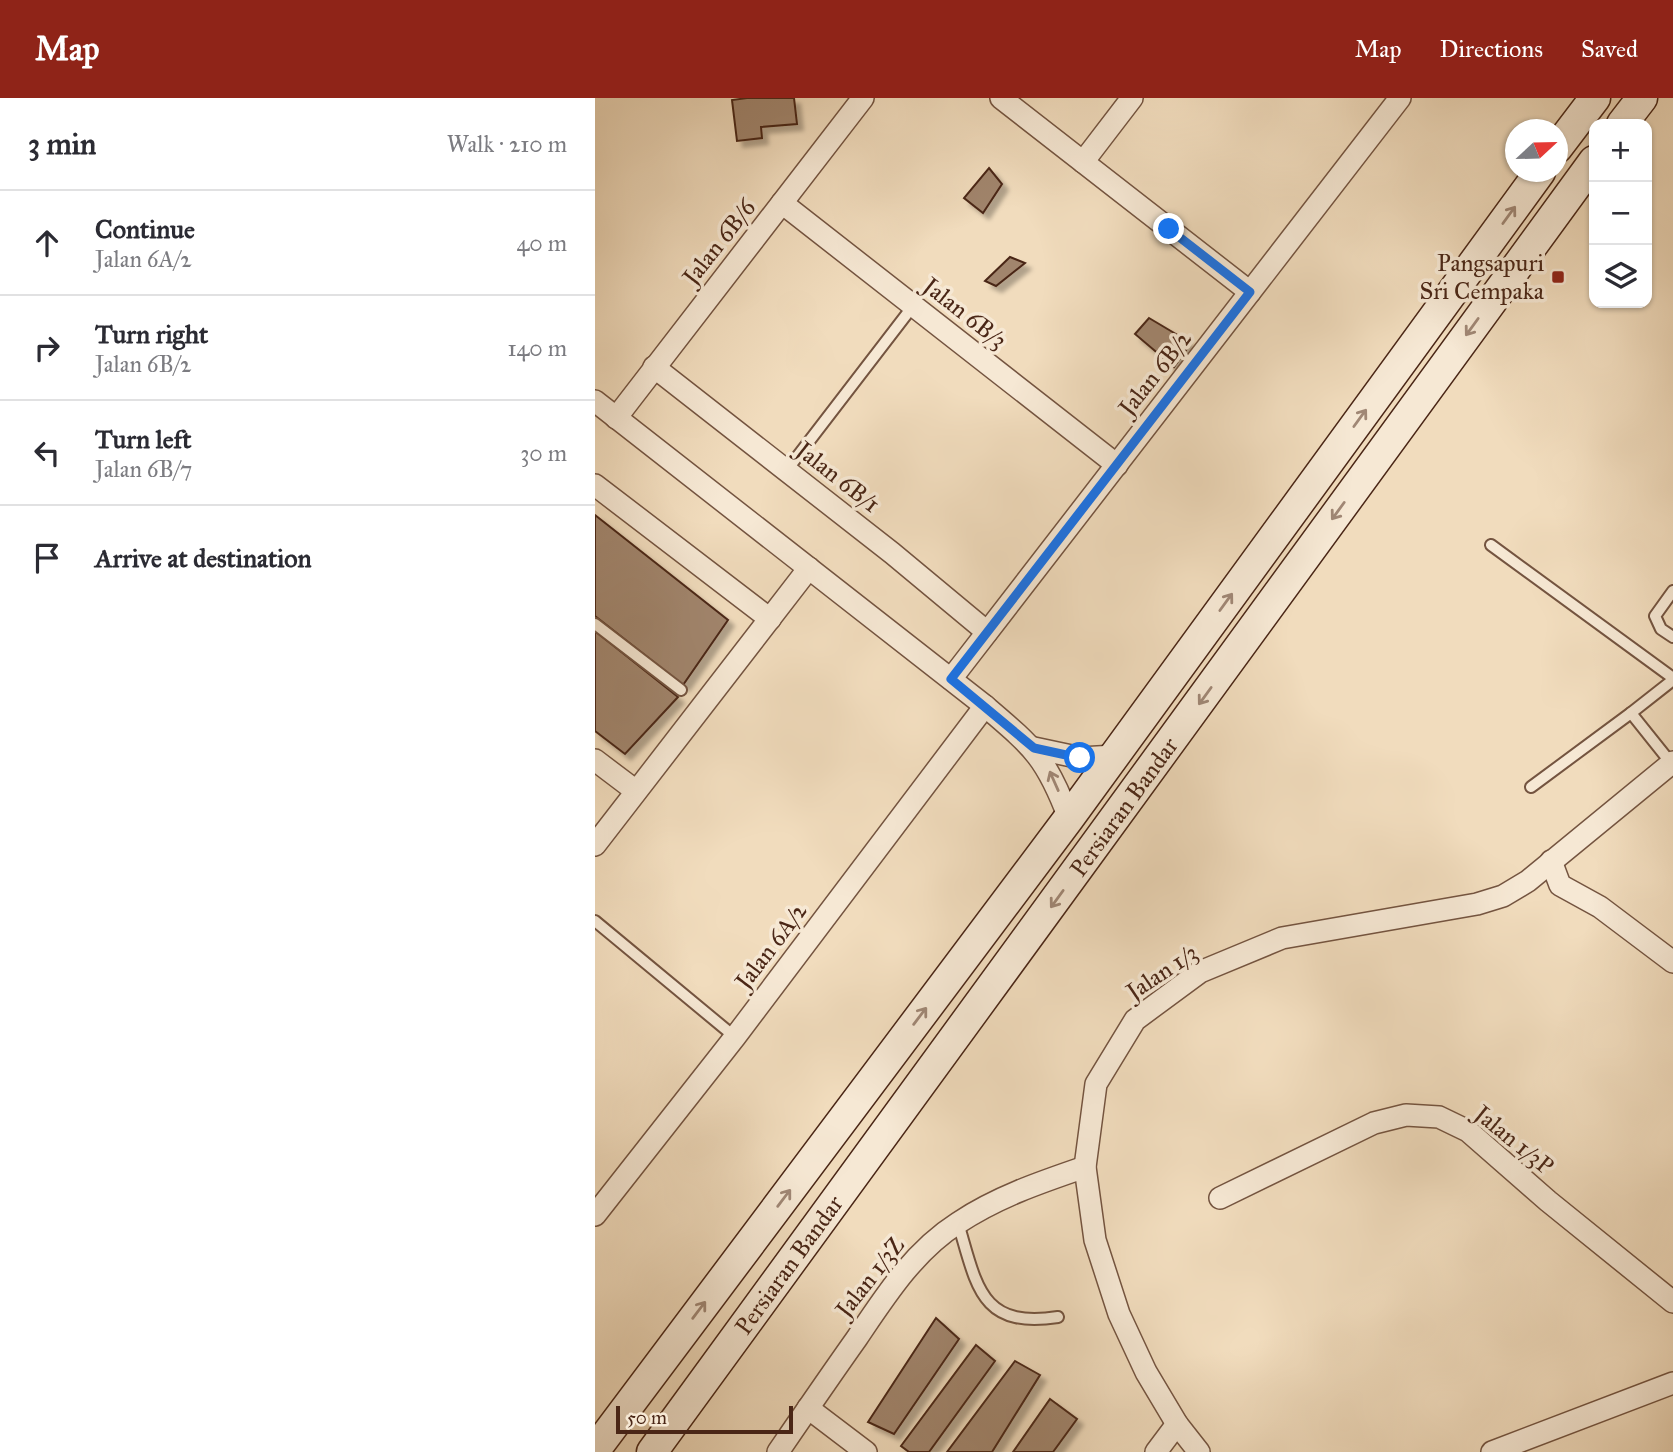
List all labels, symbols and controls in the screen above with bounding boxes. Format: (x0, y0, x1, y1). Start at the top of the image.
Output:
text: Map (35, 29, 99, 69)
text: Map (1355, 34, 1402, 64)
text: Directions (1440, 34, 1543, 64)
text: Saved (1581, 34, 1638, 64)
north arrow (1505, 119, 1568, 182)
map controls (1589, 119, 1652, 308)
button: + (1589, 119, 1652, 182)
text: 3 min (28, 126, 96, 162)
text: Walk · 210 m (447, 130, 567, 158)
button: − (1589, 182, 1652, 245)
street label: Jalan 6B/6 (674, 192, 762, 293)
one-way arrow (1501, 206, 1516, 225)
text: Continue (95, 213, 195, 245)
route end (1153, 213, 1184, 244)
icon: ahead (28, 224, 66, 262)
text: 40 m (517, 229, 567, 257)
text: Jalan 6A/2 (95, 245, 192, 273)
button: layers (1589, 245, 1652, 308)
place label: Pangsapuri Sri Cempaka (1419, 248, 1545, 306)
street label: Jalan 6B/3 (915, 269, 1013, 355)
marker: Pangsapuri Sri Cempaka (1550, 269, 1566, 285)
one-way arrow (1464, 317, 1479, 336)
text: Turn right (95, 318, 208, 350)
street label: Jalan 6B/2 (1110, 324, 1198, 424)
icon: right (28, 329, 66, 367)
text: 140 m (507, 334, 567, 362)
text: Jalan 6B/2 (95, 350, 191, 378)
one-way arrow (1352, 409, 1367, 428)
text: Turn left (95, 423, 191, 455)
street label: Jalan 6B/1 (788, 433, 886, 519)
icon: left (28, 434, 66, 472)
text: 30 m (520, 439, 567, 467)
text: Jalan 6B/7 (95, 455, 192, 483)
one-way arrow (1331, 501, 1345, 520)
icon: arrive (28, 539, 66, 577)
text: Arrive at destination (95, 542, 312, 574)
one-way arrow (1219, 593, 1233, 612)
one-way arrow (1198, 686, 1213, 705)
street label: Persiaran Bandar (1063, 731, 1185, 883)
route start (1064, 742, 1095, 773)
one-way arrow (1047, 771, 1060, 793)
one-way arrow (1050, 890, 1065, 909)
street label: Jalan 6A/2 (727, 897, 813, 998)
street label: Jalan 1/3 (1118, 937, 1203, 1008)
one-way arrow (913, 1007, 927, 1026)
street label: Jalan 1/3P (1466, 1097, 1560, 1181)
street label: Persiaran Bandar (728, 1189, 850, 1341)
one-way arrow (776, 1189, 791, 1208)
street label: Jalan 1/3Z (827, 1230, 911, 1326)
one-way arrow (692, 1301, 706, 1320)
scale bar (616, 1403, 793, 1435)
text: 50 m (627, 1406, 667, 1429)

